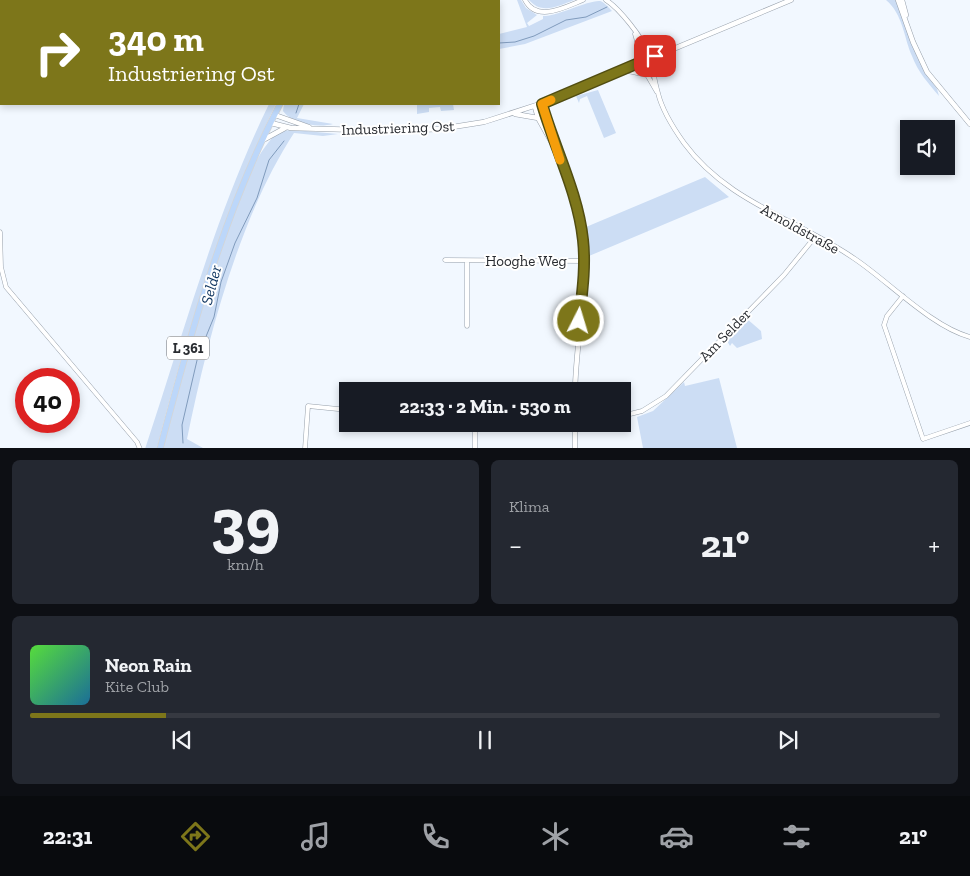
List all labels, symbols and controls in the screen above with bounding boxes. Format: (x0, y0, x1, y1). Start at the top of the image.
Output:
text: 340 m (108, 18, 204, 60)
icon: right (25, 20, 90, 85)
pin (634, 35, 676, 77)
icon: arrive (641, 42, 669, 70)
text: Industriering Ost (108, 60, 275, 87)
street label: Industriering Ost (341, 117, 455, 139)
map controls (900, 120, 955, 175)
button: sound (900, 120, 955, 175)
street label: Arnoldstraße (758, 200, 842, 258)
street label: Hooghe Weg (485, 252, 567, 270)
water label: Selder (197, 263, 225, 307)
position arrow (552, 294, 604, 346)
street label: Am Selder (695, 305, 755, 365)
road number: L 361 (167, 336, 209, 359)
speed limit sign: 40 (15, 368, 80, 433)
text: 22:33 · 2 Min. · 530 m (399, 395, 571, 418)
text: 39 (211, 483, 280, 561)
text: Klima (509, 497, 550, 516)
text: 21° (701, 521, 750, 567)
text: − (509, 529, 522, 562)
text: + (928, 529, 940, 562)
text: km/h (227, 555, 264, 574)
text: Neon Rain (105, 654, 192, 677)
text: Kite Club (105, 677, 169, 696)
icon: previous (168, 726, 196, 754)
icon: pause (471, 726, 499, 754)
icon: next (774, 726, 802, 754)
icon: directions (178, 819, 213, 854)
icon: music (298, 819, 333, 854)
icon: phone (418, 819, 453, 854)
icon: climate (538, 819, 573, 854)
icon: car (659, 819, 694, 854)
icon: filters (779, 819, 814, 854)
text: 22:31 (43, 823, 92, 850)
text: 21° (899, 823, 927, 850)

